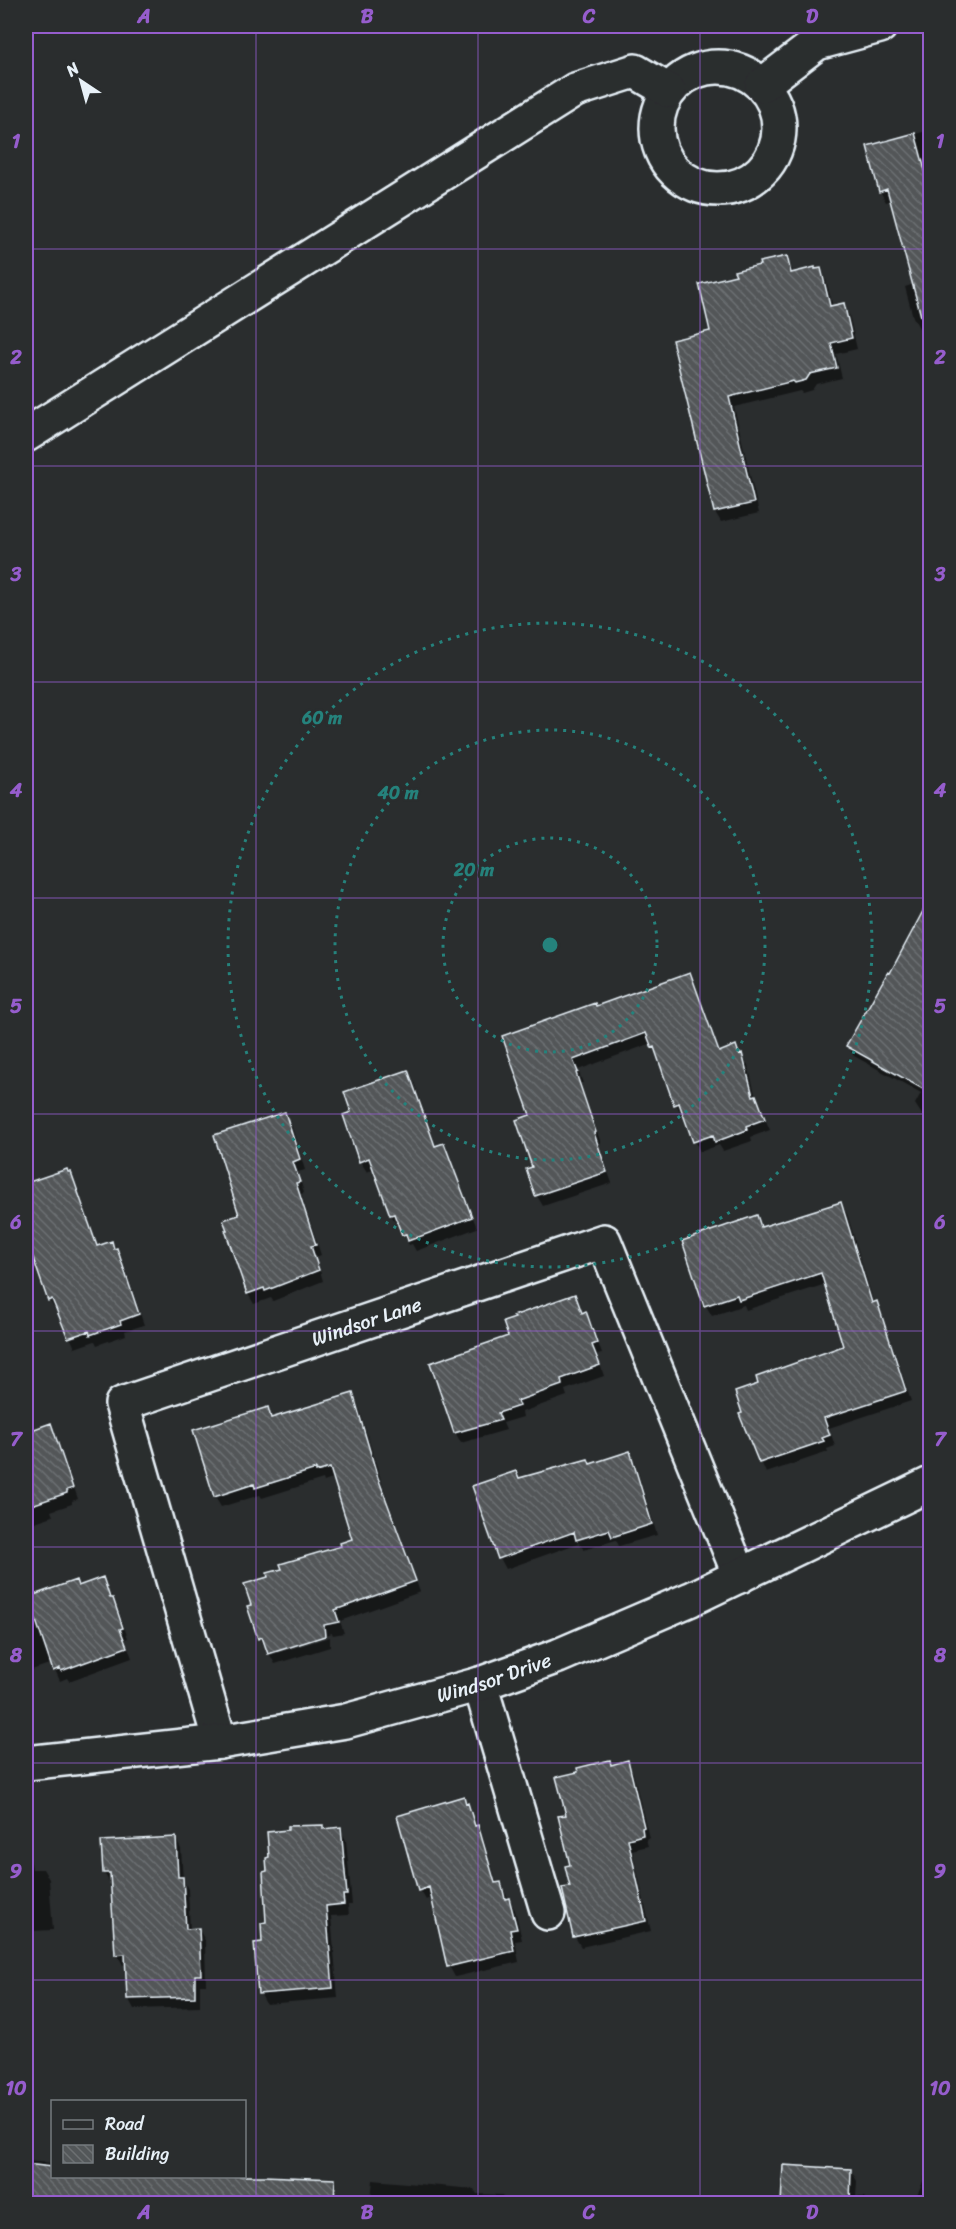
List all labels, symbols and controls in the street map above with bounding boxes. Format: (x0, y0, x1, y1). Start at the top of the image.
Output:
text: A (136, 0, 151, 34)
text: B (361, 0, 374, 34)
text: C (582, 0, 596, 34)
text: D (806, 0, 819, 34)
north arrow (51, 51, 111, 111)
text: N (59, 54, 86, 85)
text: 1 (12, 124, 21, 159)
text: 1 (936, 124, 945, 159)
text: 2 (9, 340, 22, 375)
text: 2 (933, 340, 946, 375)
text: 3 (10, 557, 22, 592)
text: 3 (934, 557, 946, 592)
text: 60 m (301, 702, 342, 734)
text: 4 (9, 773, 23, 808)
text: 4 (933, 773, 947, 808)
text: 40 m (376, 777, 419, 809)
text: 20 m (453, 854, 494, 886)
centre of rings (540, 935, 560, 955)
text: 5 (10, 989, 22, 1024)
text: 5 (934, 989, 946, 1024)
text: 6 (9, 1205, 22, 1240)
text: 6 (933, 1205, 946, 1240)
street label: Windsor Lane (307, 1286, 426, 1356)
text: 7 (10, 1422, 23, 1457)
text: 7 (934, 1422, 947, 1457)
text: 8 (9, 1638, 23, 1673)
text: 8 (933, 1638, 947, 1673)
street label: Windsor Drive (432, 1642, 556, 1713)
text: 9 (10, 1854, 22, 1889)
text: 9 (934, 1854, 946, 1889)
text: 10 (5, 2071, 27, 2106)
text: 10 (929, 2071, 951, 2106)
legend (51, 2100, 246, 2178)
text: Road (105, 2108, 145, 2140)
text: Building (105, 2138, 169, 2170)
text: A (136, 2195, 151, 2229)
text: B (361, 2195, 374, 2229)
text: C (582, 2195, 596, 2229)
text: D (806, 2195, 819, 2229)

